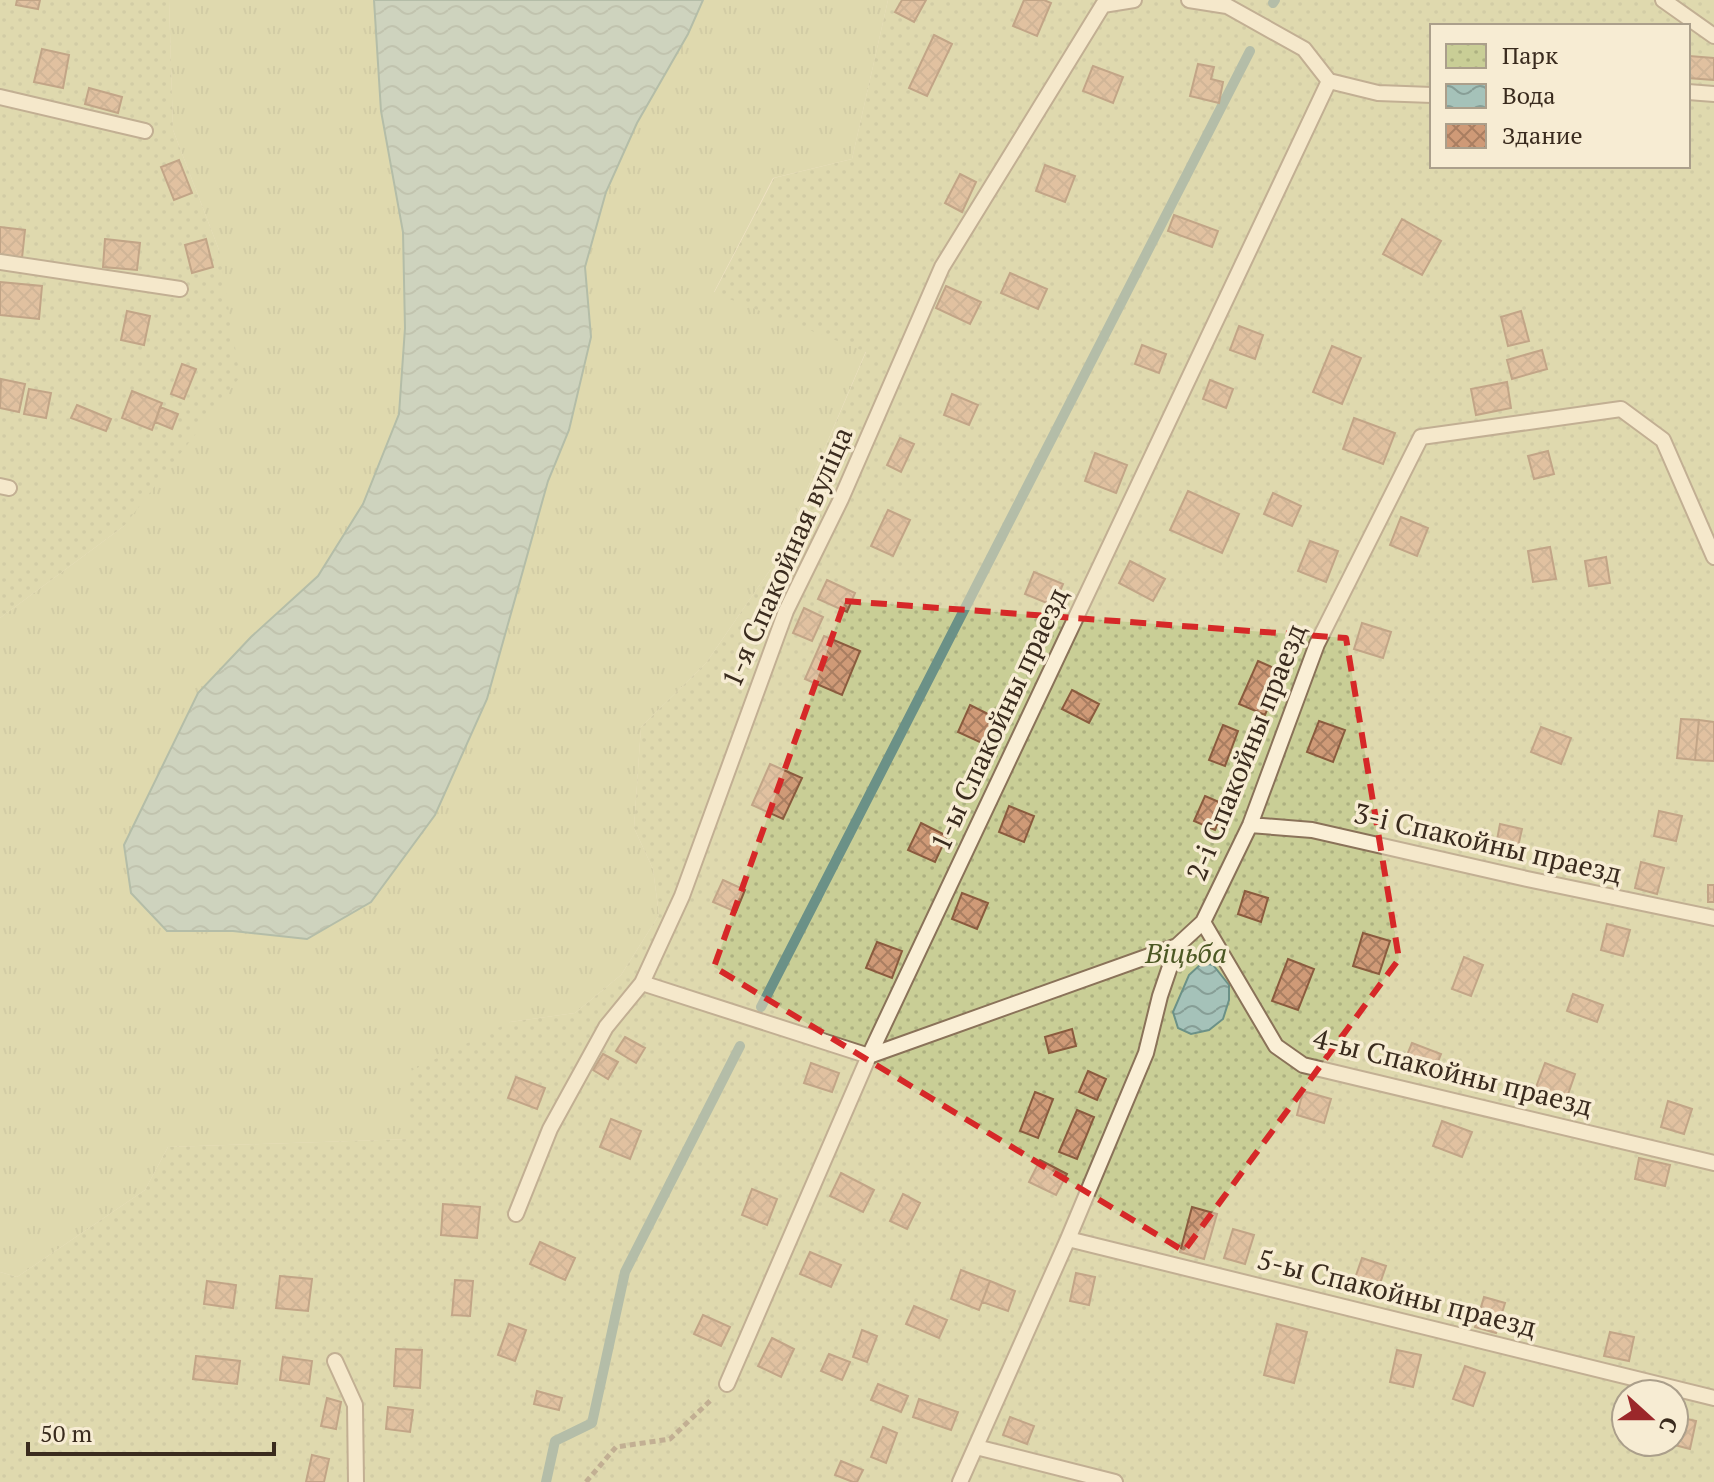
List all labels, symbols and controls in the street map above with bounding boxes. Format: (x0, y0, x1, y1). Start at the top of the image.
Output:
legend (1430, 24, 1690, 168)
text: Парк (1502, 39, 1558, 71)
text: Вода (1502, 79, 1555, 111)
text: Здание (1502, 119, 1583, 151)
street label: 1-я Спакойная вуліца (712, 421, 861, 693)
street label: 1-ы Спакойны праезд (921, 581, 1076, 856)
street label: 2-і Спакойны праезд (1177, 618, 1314, 886)
street label: 3-і Спакойны праезд (1350, 794, 1626, 891)
park label: Віцьба (1144, 934, 1227, 971)
street label: 4-ы Спакойны праезд (1310, 1019, 1597, 1124)
street label: 5-ы Спакойны праезд (1254, 1240, 1541, 1345)
north arrow (1610, 1378, 1690, 1458)
scale bar (28, 1406, 274, 1456)
text: С (1653, 1413, 1685, 1437)
text: 50 m (40, 1417, 92, 1449)

